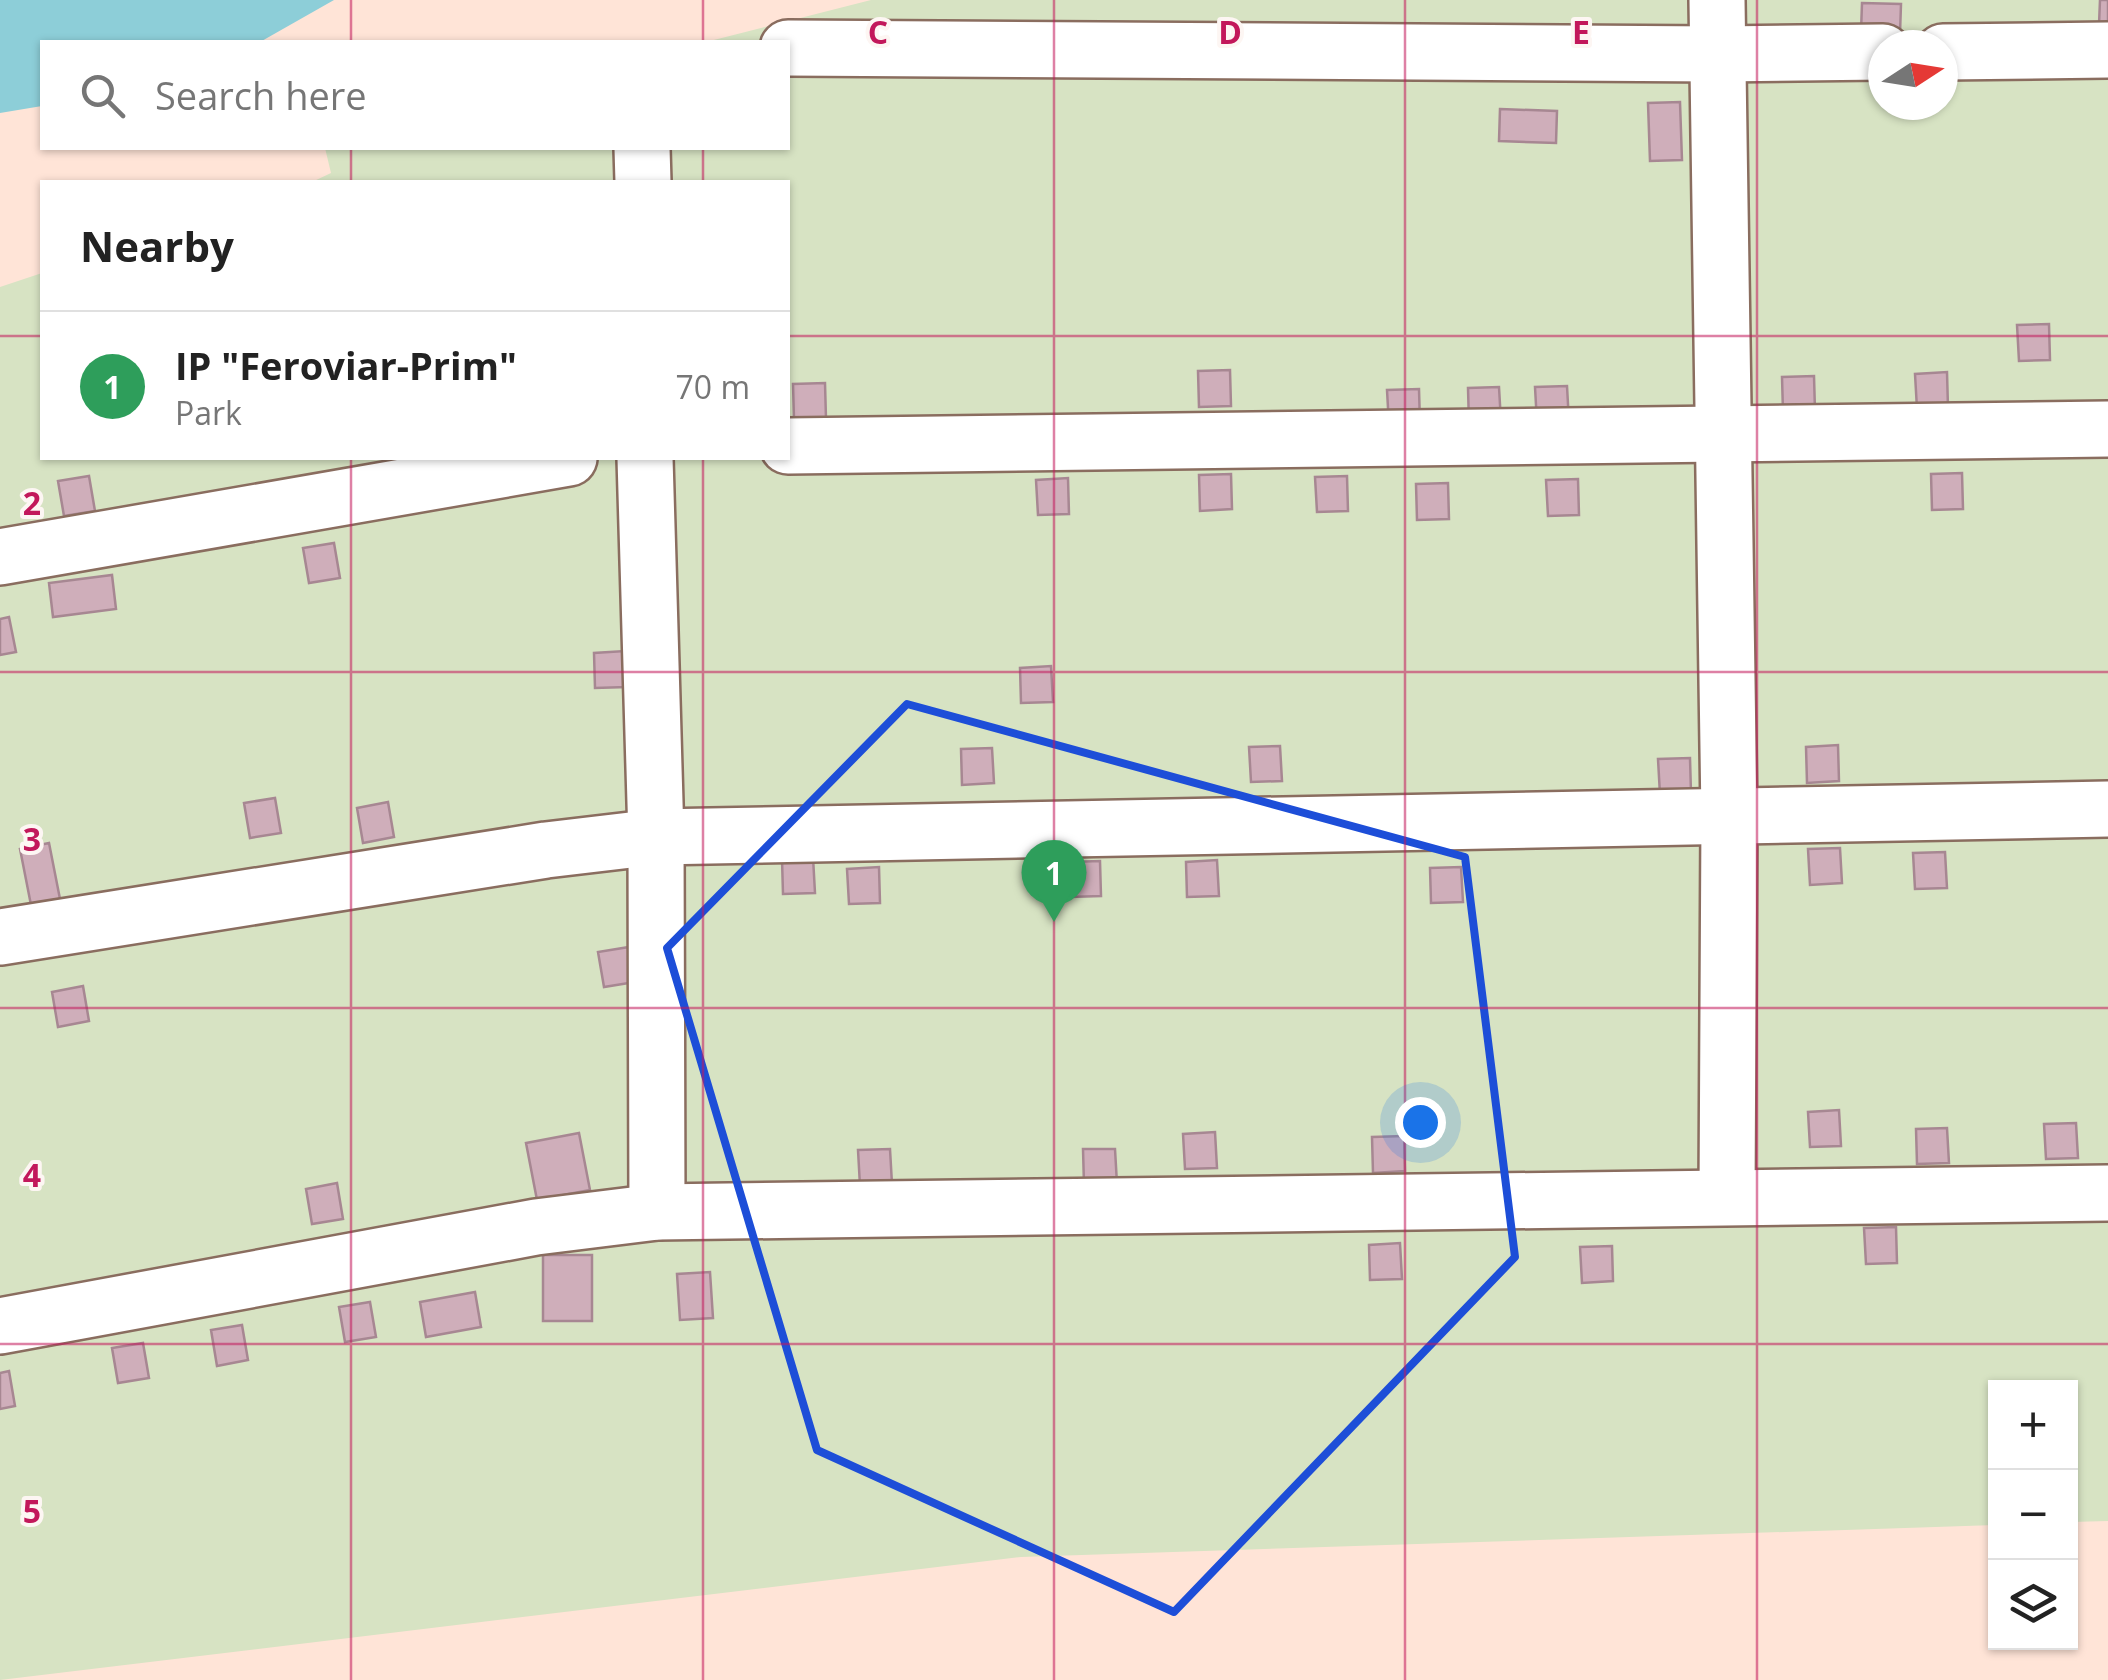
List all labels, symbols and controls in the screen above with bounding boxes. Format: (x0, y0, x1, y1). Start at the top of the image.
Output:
text: C (868, 10, 888, 53)
text: D (1218, 10, 1242, 53)
text: E (1572, 10, 1590, 53)
north arrow (1868, 30, 1958, 120)
search box (40, 40, 790, 150)
icon: search (75, 68, 130, 123)
text: Search here (155, 69, 367, 121)
text: Nearby (80, 217, 234, 274)
text: IP "Feroviar-Prim" (175, 339, 517, 391)
text: 1 (103, 365, 122, 408)
text: 70 m (675, 365, 750, 408)
text: Park (175, 391, 242, 434)
text: 2 (23, 481, 41, 524)
text: 3 (23, 817, 41, 860)
pin: 1 (1022, 840, 1086, 922)
your location (1395, 1097, 1446, 1148)
text: 4 (23, 1153, 41, 1196)
map controls (1988, 1380, 2078, 1650)
button: + (1988, 1380, 2078, 1470)
button: − (1988, 1470, 2078, 1560)
text: 5 (23, 1489, 41, 1532)
button: layers (1988, 1560, 2078, 1650)

